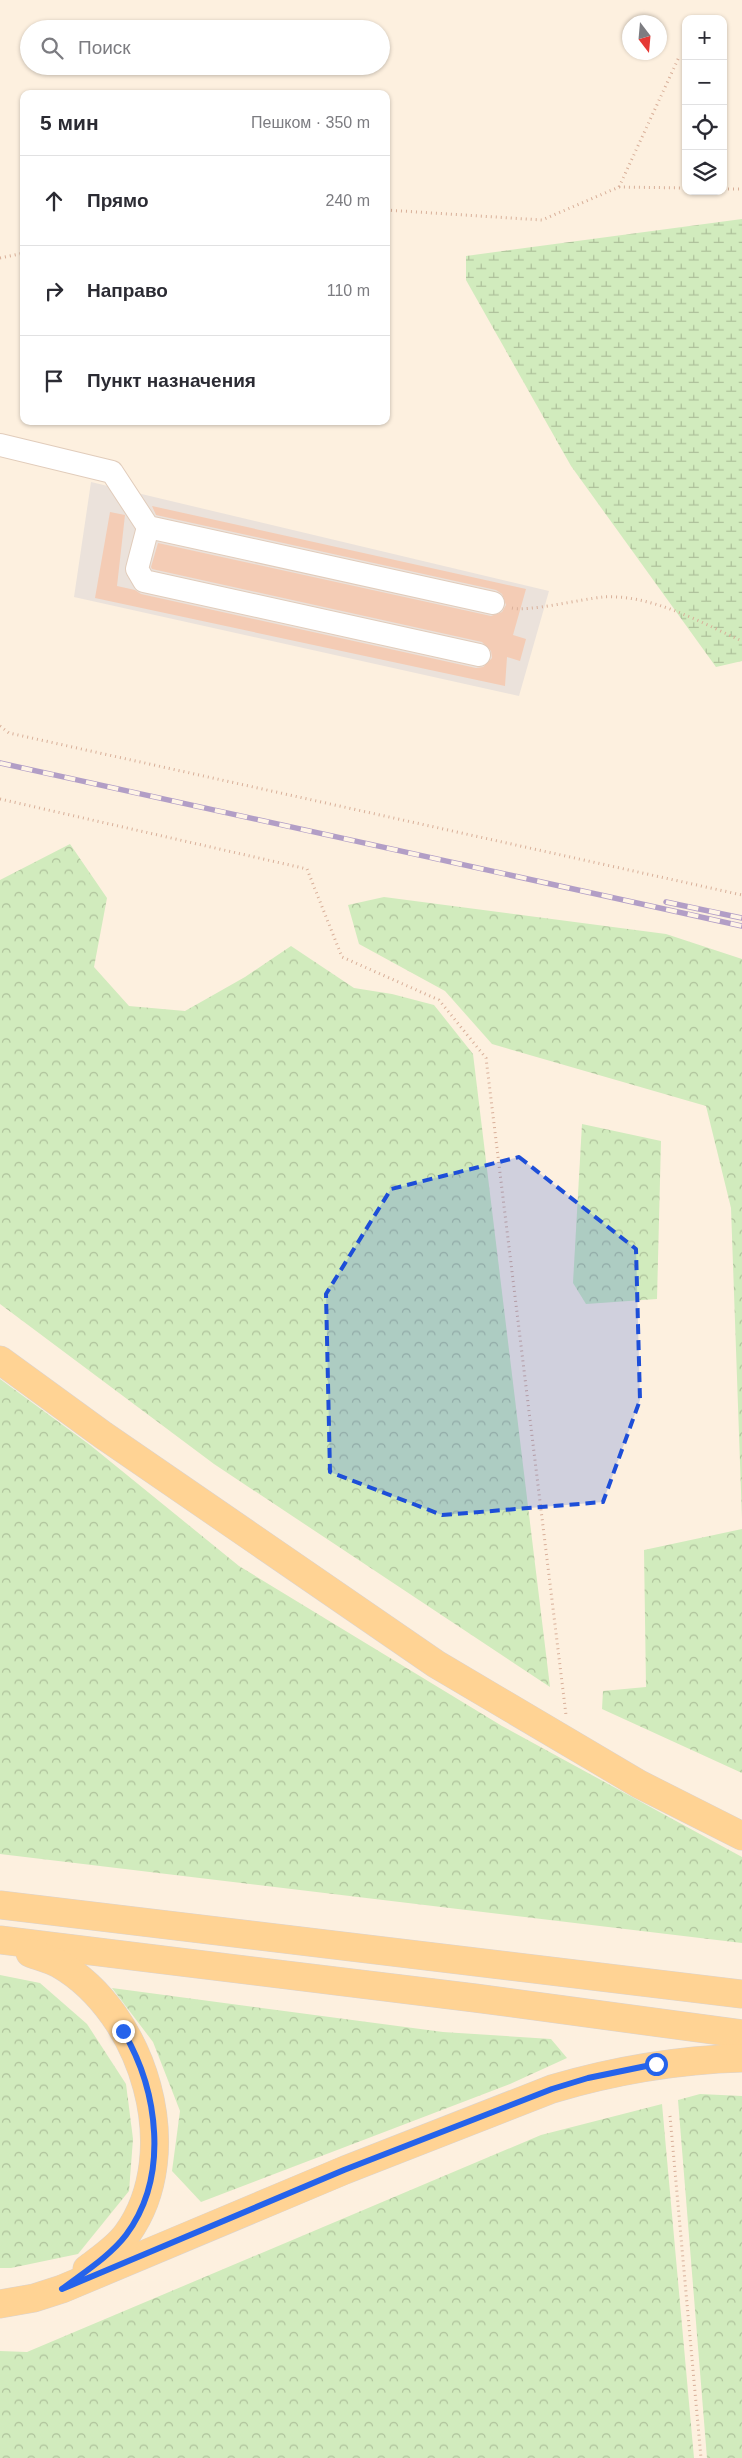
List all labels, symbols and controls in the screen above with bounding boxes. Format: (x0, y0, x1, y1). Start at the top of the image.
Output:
north arrow (622, 15, 667, 60)
map controls (682, 15, 727, 195)
button: + (682, 15, 727, 60)
search box (20, 20, 390, 75)
icon: search (38, 34, 66, 62)
text: Поиск (78, 37, 131, 58)
button: − (682, 60, 727, 105)
button: locate (682, 105, 727, 150)
text: 5 мин (40, 111, 99, 134)
text: Пешком · 350 m (251, 114, 370, 131)
button: layers (682, 150, 727, 195)
icon: ahead (40, 187, 68, 215)
text: Прямо (87, 190, 149, 211)
text: 240 m (326, 192, 370, 209)
icon: right (40, 277, 68, 305)
text: Направо (87, 280, 168, 301)
text: 110 m (327, 282, 370, 299)
icon: arrive (40, 367, 68, 395)
text: Пункт назначения (87, 370, 256, 391)
route end (112, 2020, 135, 2043)
route start (645, 2053, 668, 2076)

